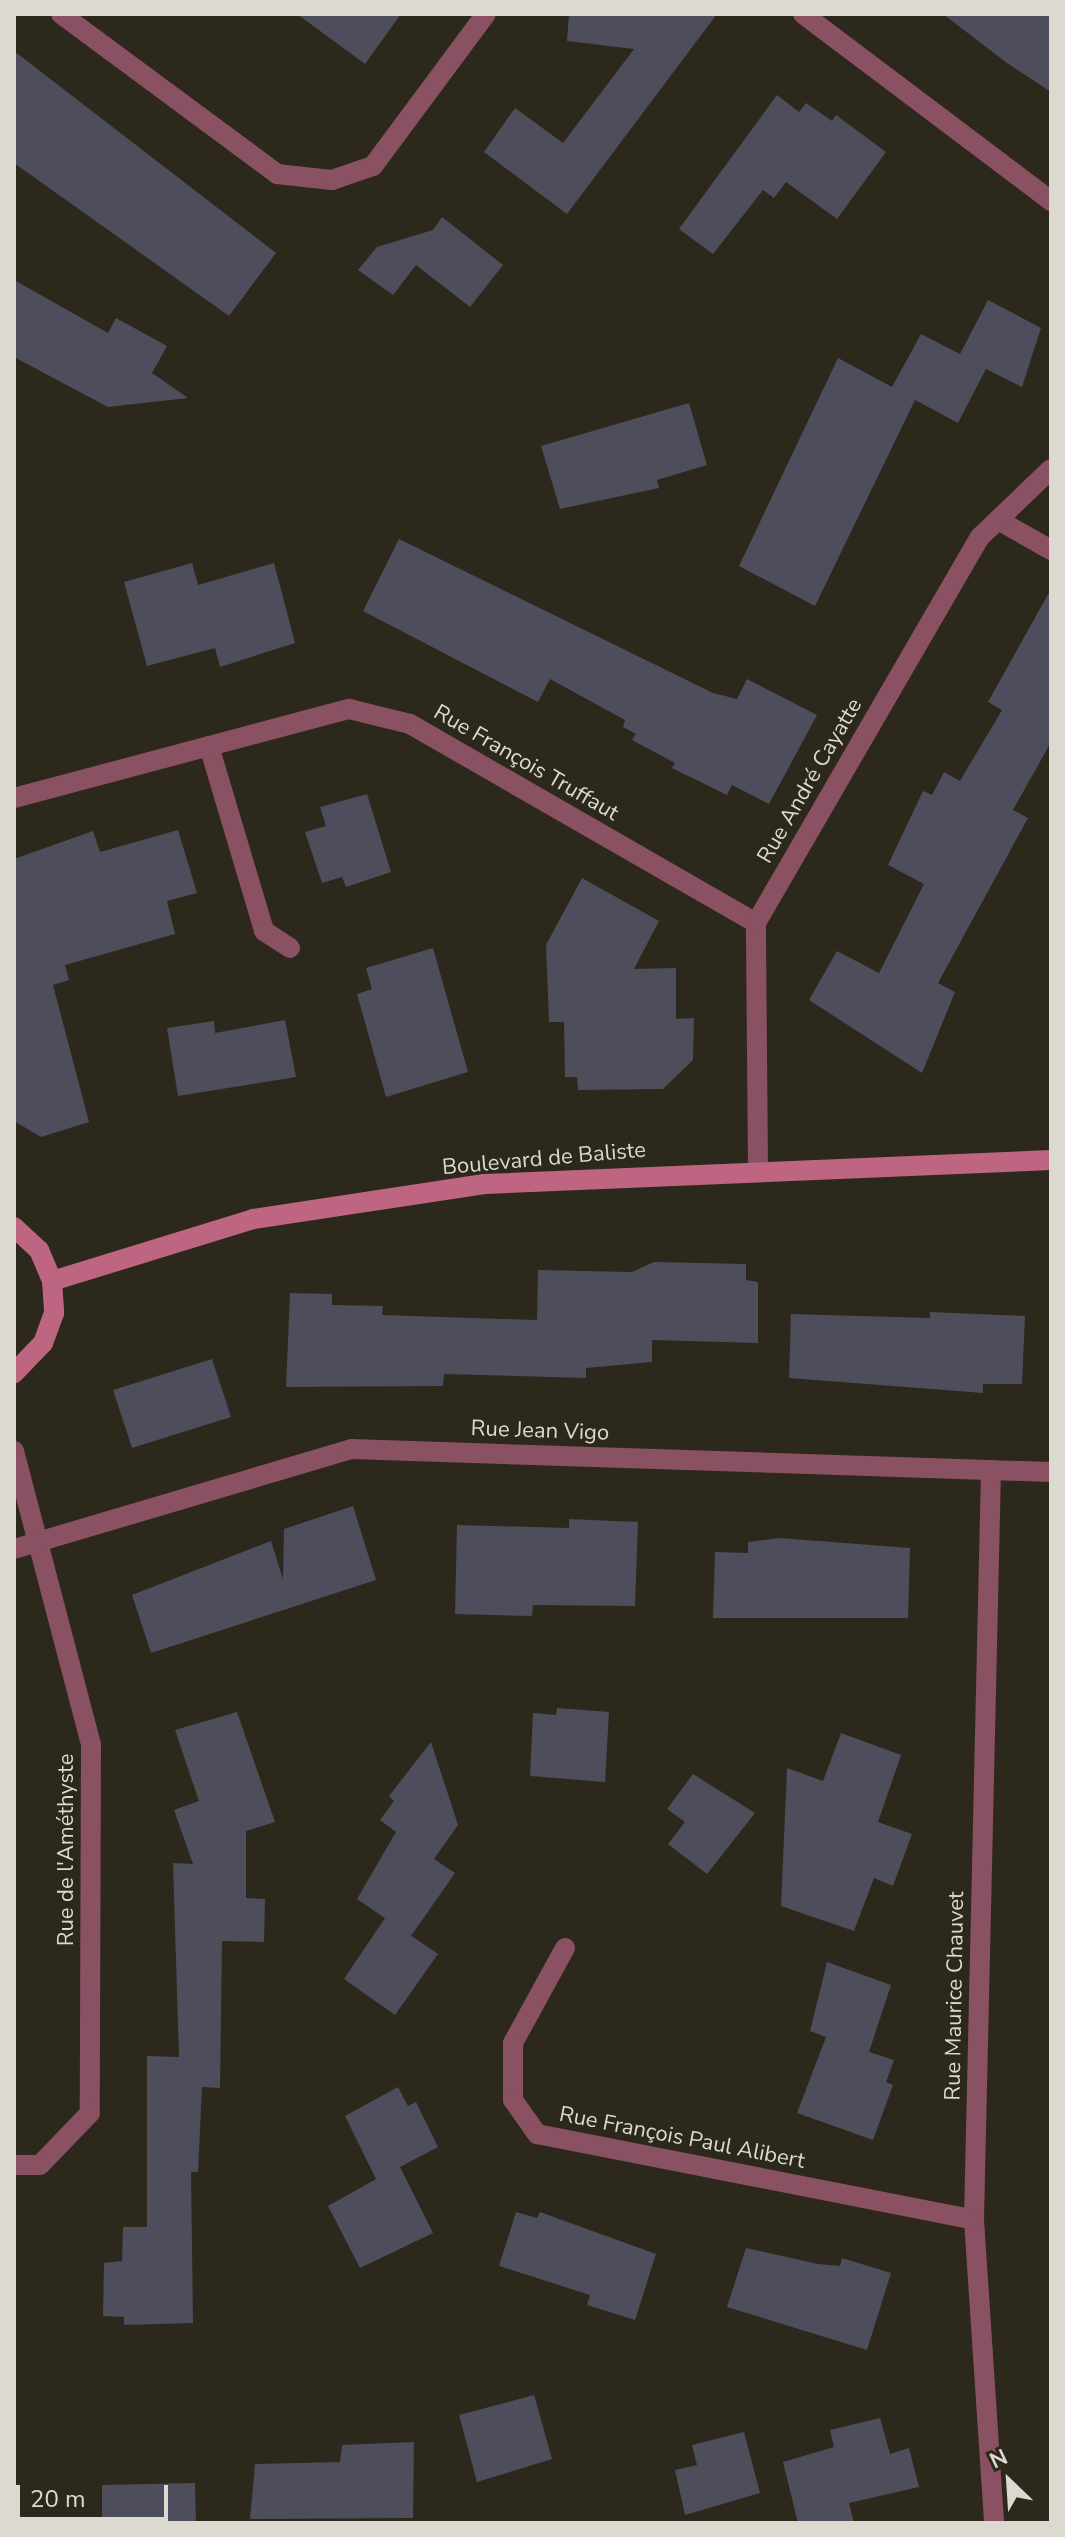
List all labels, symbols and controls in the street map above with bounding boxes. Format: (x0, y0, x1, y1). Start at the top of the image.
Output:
street label: Rue André Cayatte (752, 694, 868, 868)
street label: Rue François Truffaut (429, 699, 623, 827)
street label: Boulevard de Baliste (441, 1137, 647, 1181)
street label: Rue Jean Vigo (470, 1415, 610, 1447)
street label: Rue de l'Améthyste (54, 1754, 80, 1946)
street label: Rue Maurice Chauvet (940, 1891, 970, 2101)
street label: Rue François Paul Alibert (557, 2101, 807, 2175)
north arrow (969, 2441, 1049, 2521)
text: N (985, 2442, 1013, 2476)
scale bar (20, 2469, 172, 2519)
text: 20 m (30, 2483, 86, 2515)

